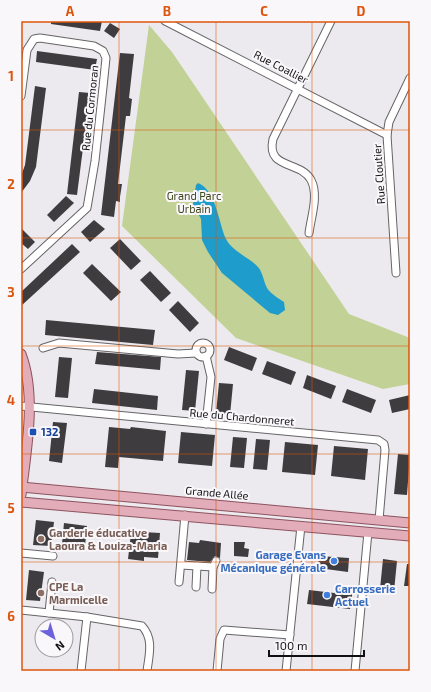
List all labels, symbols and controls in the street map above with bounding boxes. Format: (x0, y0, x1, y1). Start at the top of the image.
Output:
text: A (66, 3, 75, 19)
text: B (163, 3, 171, 19)
text: C (260, 3, 268, 19)
text: D (357, 3, 366, 19)
street label: Rue Coallier (252, 47, 311, 86)
street label: Rue du Cormoran (79, 64, 100, 151)
text: 1 (8, 68, 14, 84)
street label: Rue Cloutier (370, 143, 387, 205)
text: 2 (7, 176, 15, 192)
park label: Grand Parc Urbain (167, 189, 221, 215)
text: 3 (7, 284, 15, 300)
text: 4 (7, 392, 15, 408)
street label: Rue du Chardonneret (189, 405, 295, 428)
place label: 132 (41, 425, 58, 438)
marker: 132 (28, 427, 38, 437)
street label: Grande Allée (185, 483, 249, 502)
text: 5 (7, 500, 15, 516)
place label: Garderie éducative Laoura & Louiza-Maria (49, 526, 167, 552)
marker: Garderie éducative Laoura & Louiza-Maria (36, 534, 46, 544)
place label: Garage Evans Mécanique générale (220, 548, 326, 574)
marker: Garage Evans Mécanique générale (329, 556, 339, 566)
place label: CPE La Marmicelle (49, 580, 108, 606)
place label: Carrosserie Actuel (335, 582, 395, 608)
marker: CPE La Marmicelle (36, 588, 46, 598)
marker: Carrosserie Actuel (322, 590, 332, 600)
text: 6 (7, 608, 15, 624)
north arrow (34, 618, 74, 658)
scale bar (269, 632, 364, 658)
text: 100 m (275, 638, 307, 652)
text: N (53, 639, 68, 654)

